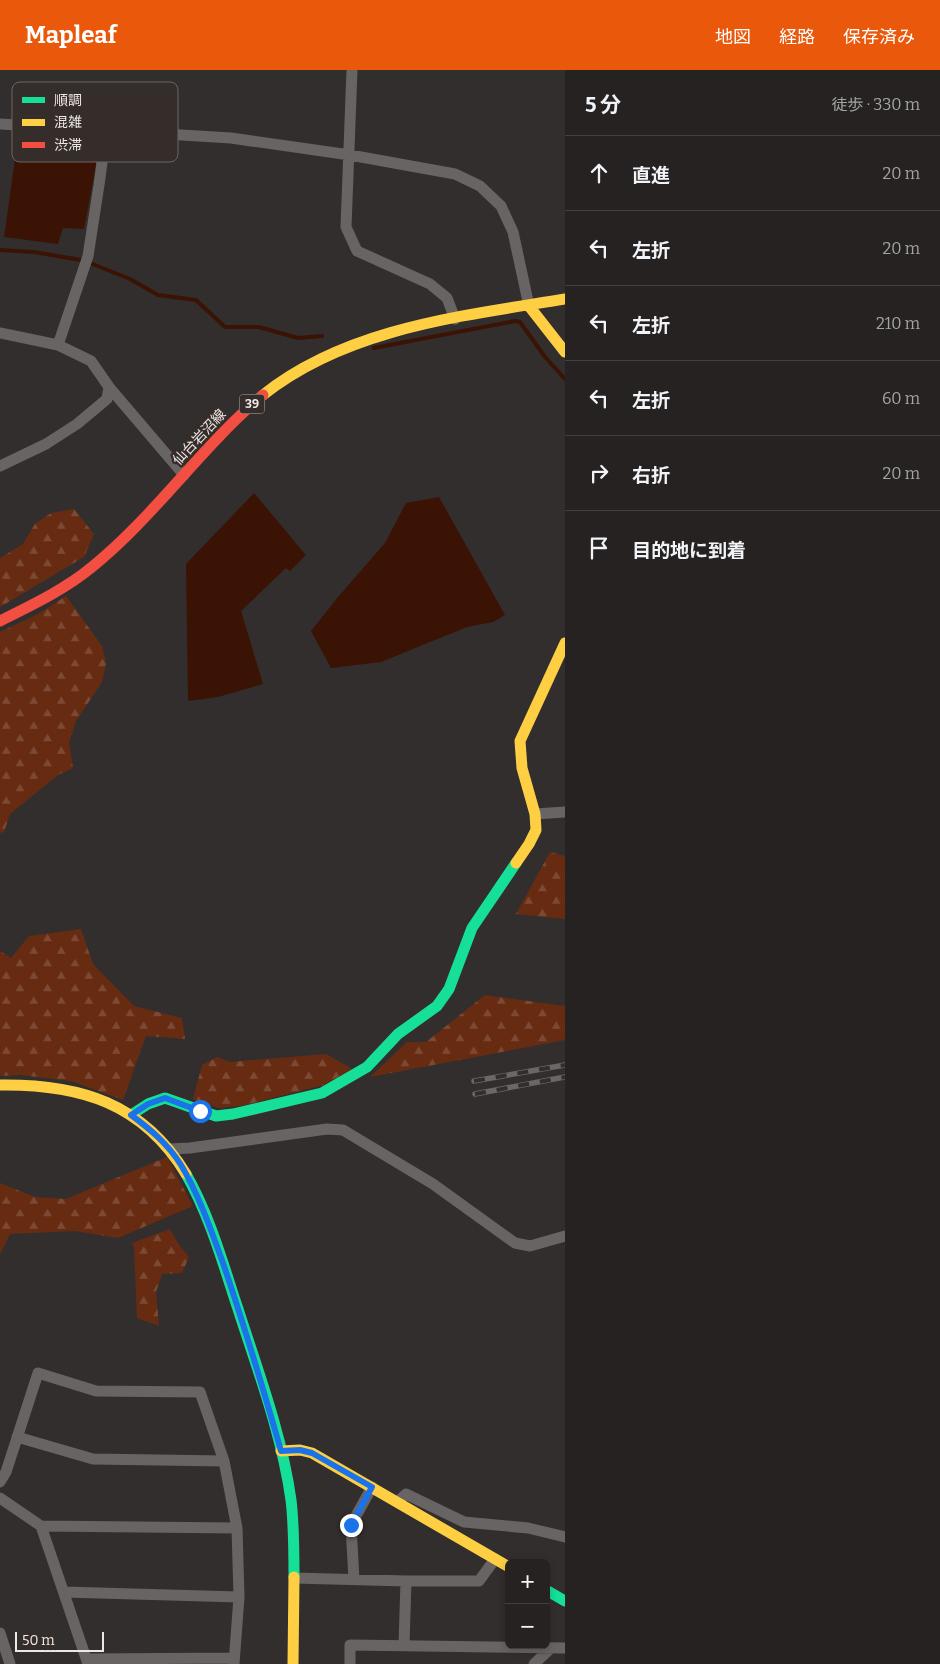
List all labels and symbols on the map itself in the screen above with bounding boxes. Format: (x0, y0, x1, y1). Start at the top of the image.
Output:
legend (12, 82, 178, 162)
text: 順調 (54, 92, 82, 109)
text: 混雑 (54, 114, 82, 131)
text: 渋滞 (54, 137, 82, 154)
road number: 39 (240, 394, 264, 414)
street label: 仙台岩沼線 (169, 406, 229, 469)
route start (189, 1100, 212, 1123)
route end (340, 1514, 363, 1537)
scale bar (15, 1629, 104, 1652)

